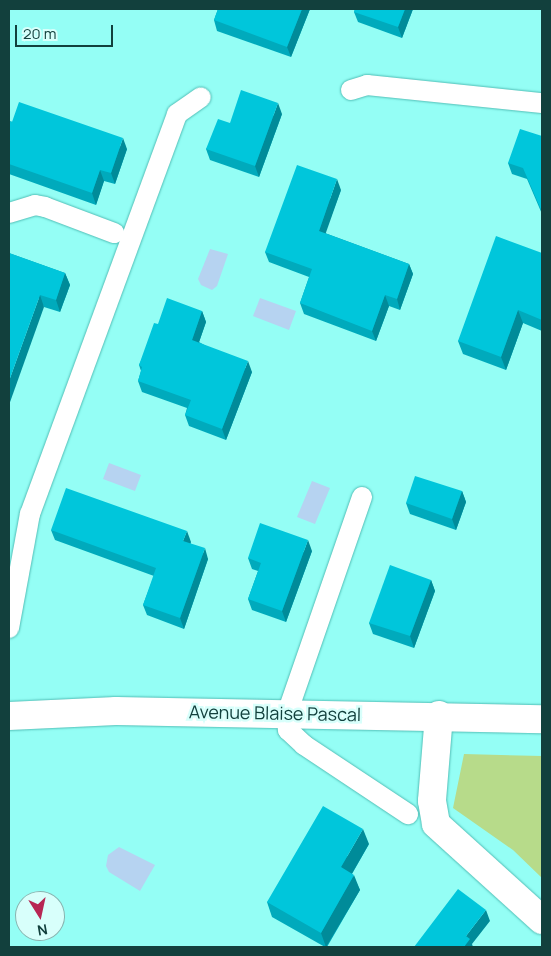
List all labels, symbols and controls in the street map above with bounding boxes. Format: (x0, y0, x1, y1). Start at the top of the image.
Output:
scale bar (18, 15, 115, 47)
text: 20 m (23, 23, 56, 44)
street label: Avenue Blaise Pascal (189, 701, 361, 725)
north arrow (15, 891, 65, 941)
text: N (36, 920, 49, 941)

